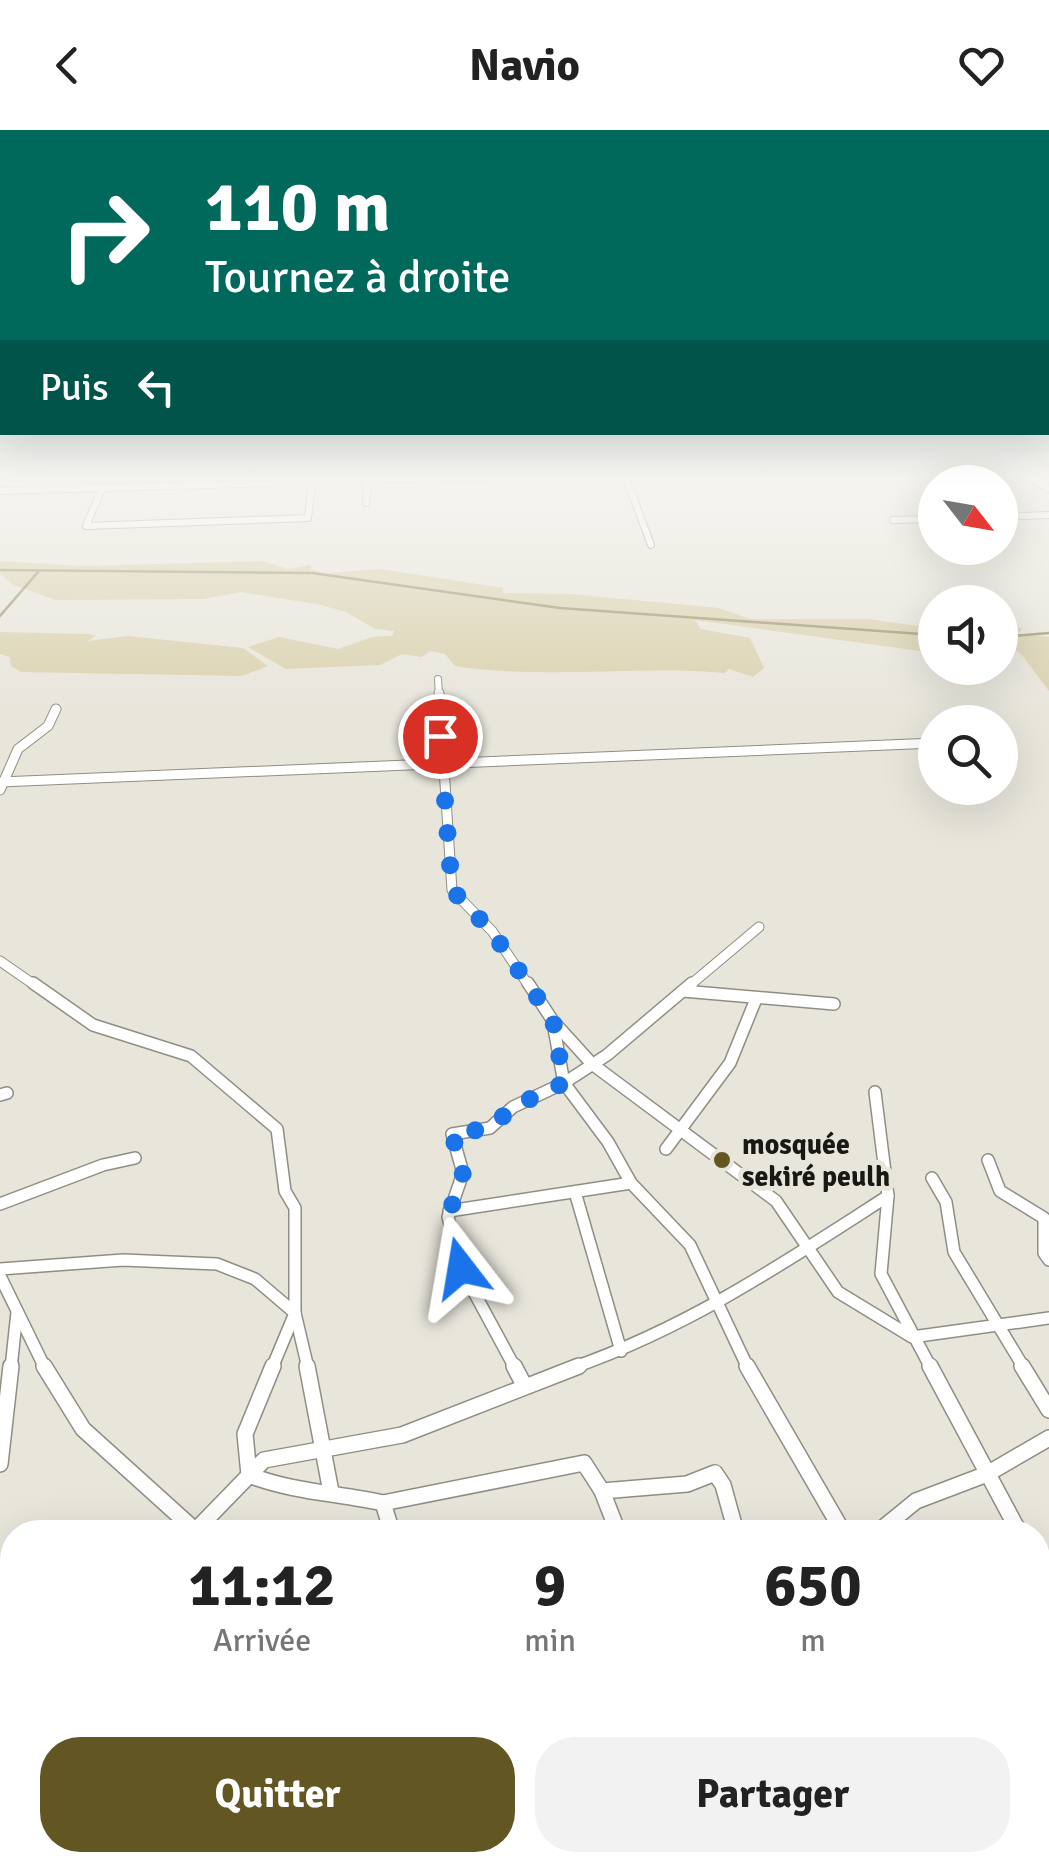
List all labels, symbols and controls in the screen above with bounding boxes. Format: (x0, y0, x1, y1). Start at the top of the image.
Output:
icon: back (40, 38, 95, 93)
text: Navio (469, 38, 580, 93)
icon: heart (954, 38, 1009, 93)
text: 110 m (205, 164, 390, 250)
icon: right (40, 170, 170, 300)
text: Tournez à droite (205, 250, 511, 305)
icon: left (129, 360, 184, 415)
text: Puis (40, 364, 109, 411)
north arrow (918, 465, 1018, 565)
map controls (918, 465, 1018, 805)
button: sound (918, 585, 1018, 685)
pin (398, 694, 483, 779)
button: search (918, 705, 1018, 805)
icon: arrive (413, 709, 468, 764)
place label: mosquée sekiré peulh (742, 1128, 890, 1194)
marker: mosquée sekiré peulh (711, 1149, 733, 1171)
position arrow (409, 1216, 513, 1320)
text: 11:12 (188, 1549, 336, 1623)
text: 9 (534, 1549, 566, 1623)
text: 650 (764, 1549, 862, 1623)
text: Arrivée (213, 1621, 311, 1660)
text: min (524, 1621, 576, 1660)
text: m (800, 1621, 826, 1660)
button: Quitter (40, 1737, 515, 1852)
button: Partager (535, 1737, 1010, 1852)

